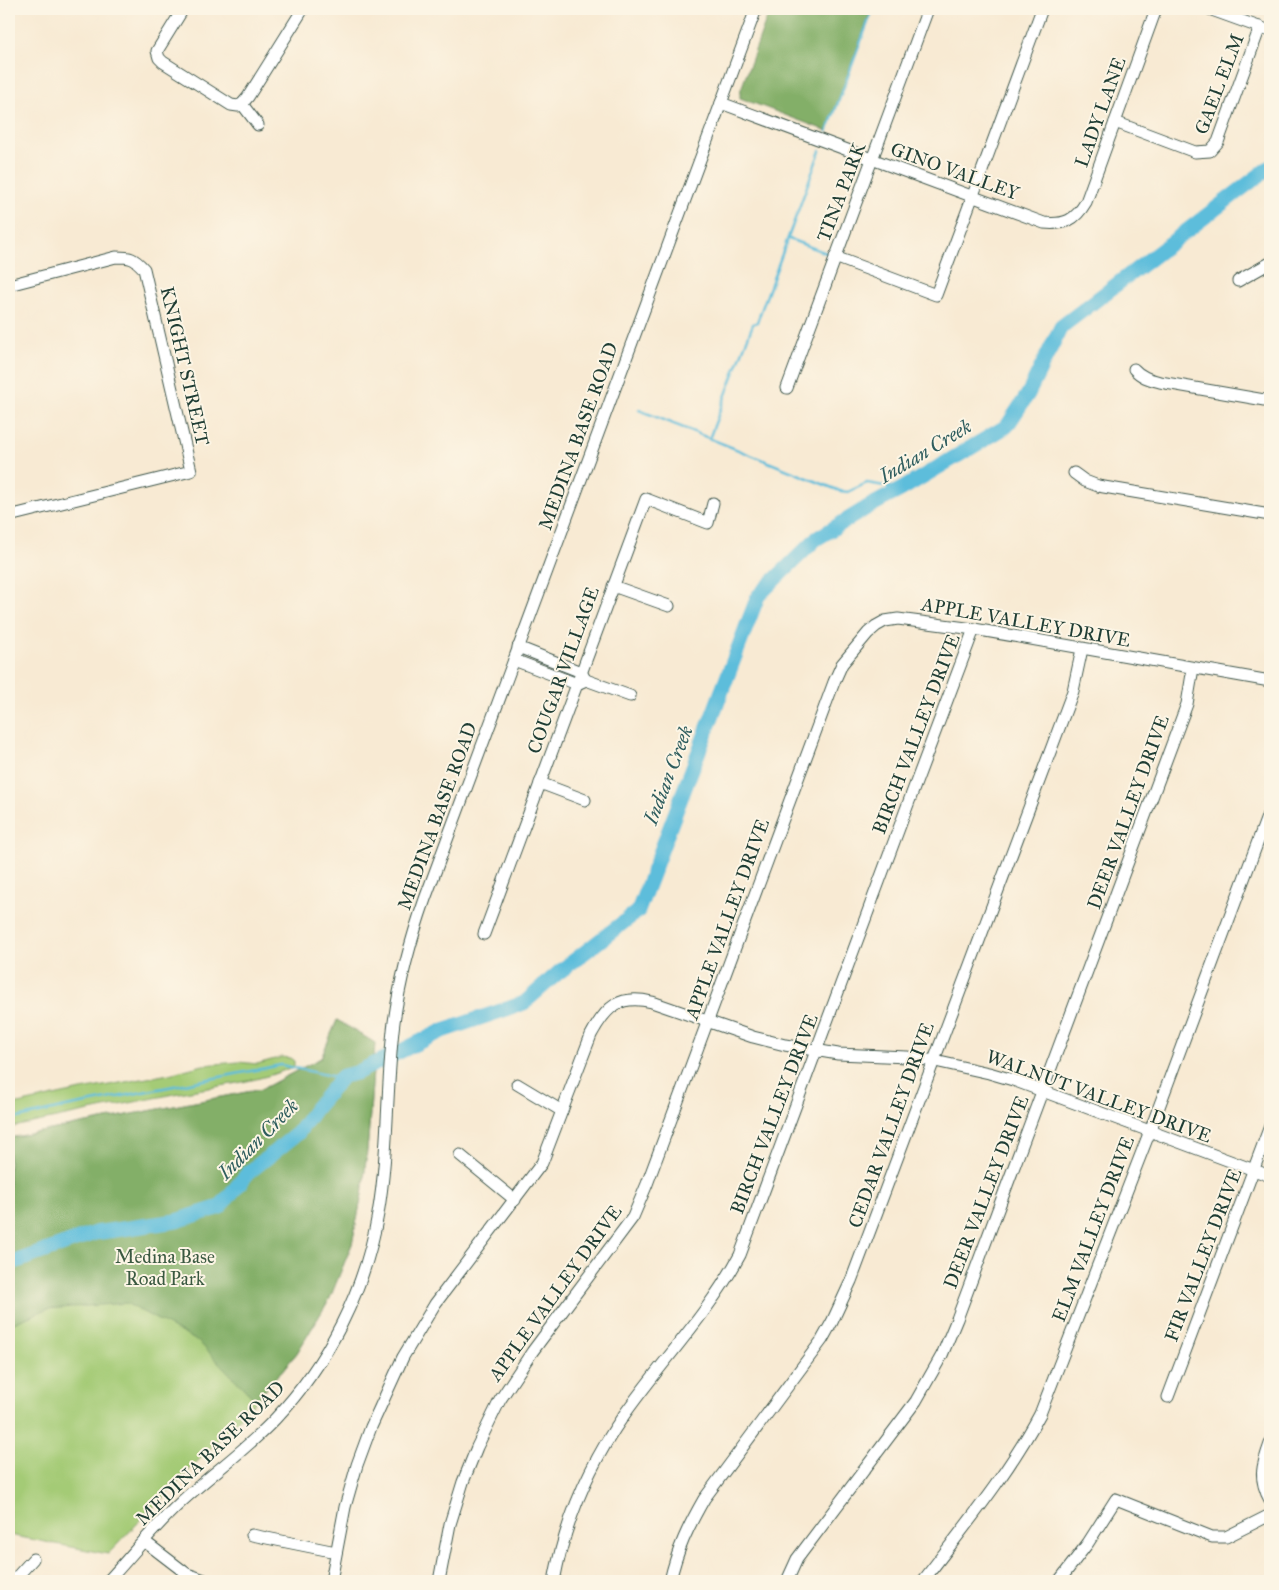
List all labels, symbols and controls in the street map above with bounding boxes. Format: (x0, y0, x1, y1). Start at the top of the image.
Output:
street label: GAEL ELM (1189, 31, 1249, 137)
street label: LADY LANE (1069, 54, 1131, 170)
street label: GINO VALLEY (888, 137, 1023, 205)
street label: TINA PARK (812, 139, 871, 245)
street label: KNIGHT STREET (156, 284, 214, 448)
street label: MEDINA BASE ROAD (533, 339, 623, 533)
water label: Indian Creek (873, 414, 976, 489)
street label: COUGAR VILLAGE (522, 583, 604, 757)
street label: APPLE VALLEY DRIVE (919, 592, 1133, 652)
street label: BIRCH VALLEY DRIVE (867, 630, 965, 837)
street label: DEER VALLEY DRIVE (1082, 711, 1174, 912)
street label: MEDINA BASE ROAD (392, 719, 482, 913)
water label: Indian Creek (638, 722, 698, 829)
street label: APPLE VALLEY DRIVE (680, 815, 774, 1023)
street label: BIRCH VALLEY DRIVE (725, 1010, 823, 1217)
street label: CEDAR VALLEY DRIVE (843, 1019, 939, 1231)
street label: WALNUT VALLEY DRIVE (983, 1044, 1215, 1148)
street label: DEER VALLEY DRIVE (939, 1092, 1034, 1292)
water label: Indian Creek (212, 1094, 303, 1185)
street label: ELM VALLEY DRIVE (1047, 1133, 1139, 1325)
street label: FIR VALLEY DRIVE (1159, 1165, 1247, 1345)
street label: APPLE VALLEY DRIVE (483, 1200, 627, 1386)
park label: Medina Base Road Park (115, 1245, 215, 1290)
street label: MEDINA BASE ROAD (131, 1376, 289, 1530)

